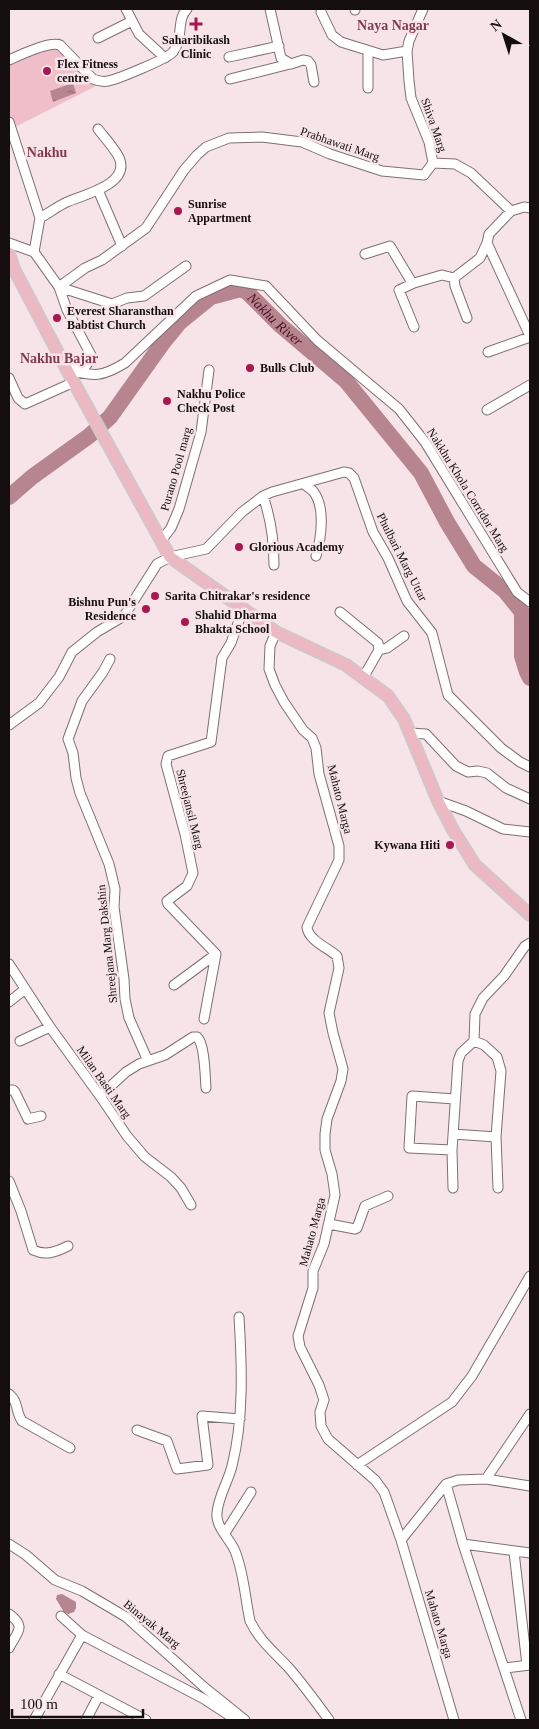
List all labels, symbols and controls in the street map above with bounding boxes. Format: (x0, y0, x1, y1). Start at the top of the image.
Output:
north arrow (479, 10, 529, 60)
text: N (487, 16, 505, 34)
marker: Saharibikash Clinic (189, 17, 203, 31)
district label: Naya Nagar (357, 18, 429, 33)
place label: Saharibikash Clinic (162, 33, 230, 61)
place label: Flex Fitness centre (57, 57, 118, 85)
marker: Flex Fitness centre (41, 65, 53, 77)
street label: Shiva Marg (418, 96, 450, 154)
street label: Prabhawati Marg (299, 124, 381, 164)
district label: Nakhu (27, 145, 67, 160)
place label: Sunrise Appartment (188, 197, 251, 225)
marker: Sunrise Appartment (172, 205, 184, 217)
water label: Nakhu River (244, 289, 307, 349)
place label: Everest Sharansthan Babtist Church (67, 304, 174, 332)
marker: Everest Sharansthan Babtist Church (51, 312, 63, 324)
district label: Nakhu Bajar (20, 351, 98, 366)
place label: Bulls Club (260, 361, 315, 375)
marker: Bulls Club (244, 362, 256, 374)
place label: Nakhu Police Check Post (177, 387, 246, 415)
marker: Nakhu Police Check Post (161, 395, 173, 407)
street label: Nakkhu Khola Corridor Marg (424, 425, 512, 555)
street label: Purano Pool marg (157, 426, 195, 512)
street label: Phulbari Marg Uttar (374, 511, 430, 603)
place label: Glorious Academy (249, 540, 344, 554)
marker: Glorious Academy (233, 541, 245, 553)
place label: Sarita Chitrakar's residence (165, 589, 311, 603)
marker: Sarita Chitrakar's residence (149, 590, 161, 602)
place label: Bishnu Pun's Residence (68, 595, 137, 623)
marker: Bishnu Pun's Residence (140, 603, 152, 615)
place label: Shahid Dharma Bhakta School (195, 608, 277, 636)
marker: Shahid Dharma Bhakta School (179, 616, 191, 628)
street label: Mahato Marga (325, 763, 356, 836)
street label: Shreejansil Marg (173, 767, 207, 851)
place label: Kywana Hiti (374, 838, 441, 852)
marker: Kywana Hiti (444, 839, 456, 851)
street label: Shreejana Marg Dakshin (94, 884, 120, 1004)
street label: Milan Basti Marg (74, 1043, 134, 1121)
street label: Mahato Marga (296, 1195, 328, 1268)
street label: Mahato Marga (422, 1588, 456, 1661)
street label: Binayak Marg (121, 1597, 183, 1651)
scale bar (12, 1686, 144, 1718)
text: 100 m (20, 1696, 58, 1712)

